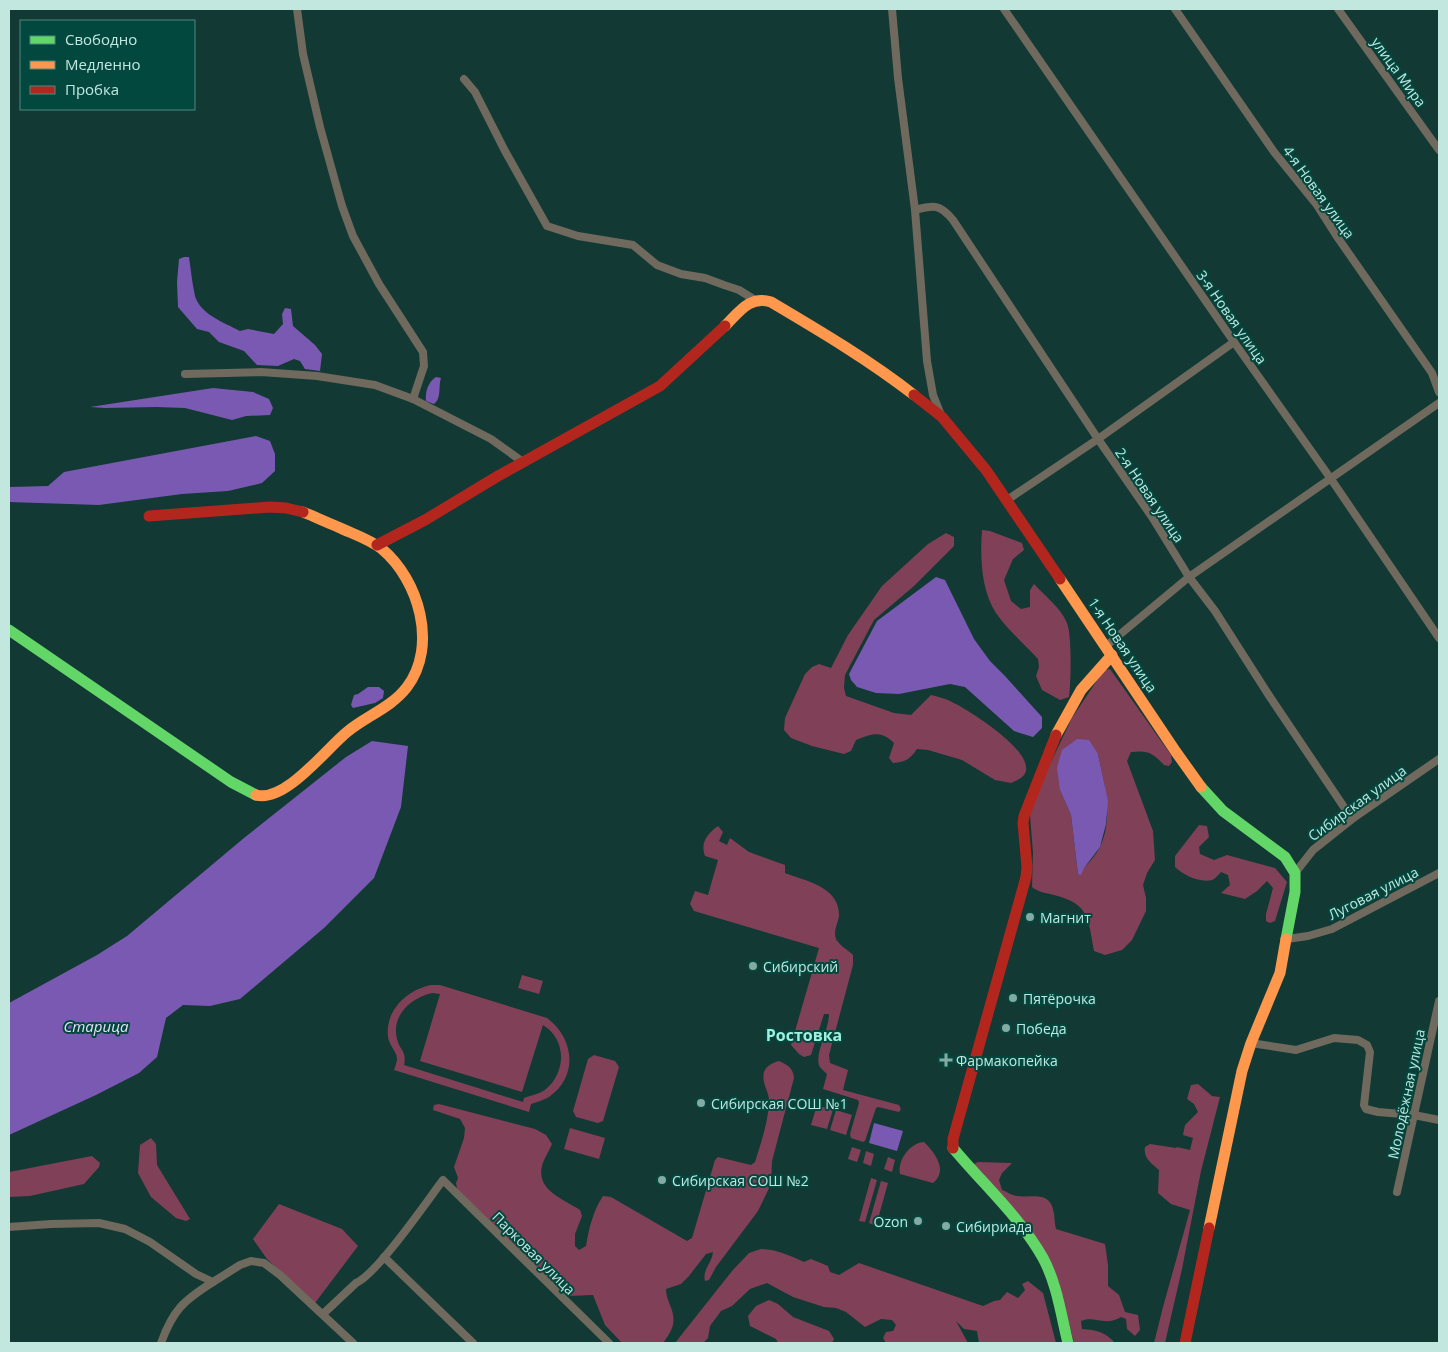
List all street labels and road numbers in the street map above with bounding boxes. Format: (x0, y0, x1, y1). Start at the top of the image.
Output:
street label: улица Мира (1367, 33, 1431, 111)
street label: 4-я Новая улица (1279, 142, 1359, 242)
street label: 3-я Новая улица (1193, 266, 1271, 368)
street label: 2-я Новая улица (1111, 444, 1189, 546)
street label: 1-я Новая улица (1084, 594, 1162, 696)
street label: Сибирская улица (1304, 761, 1410, 845)
street label: Луговая улица (1325, 862, 1421, 924)
street label: Молодёжная улица (1383, 1027, 1429, 1161)
street label: Парковая улица (488, 1207, 580, 1299)

